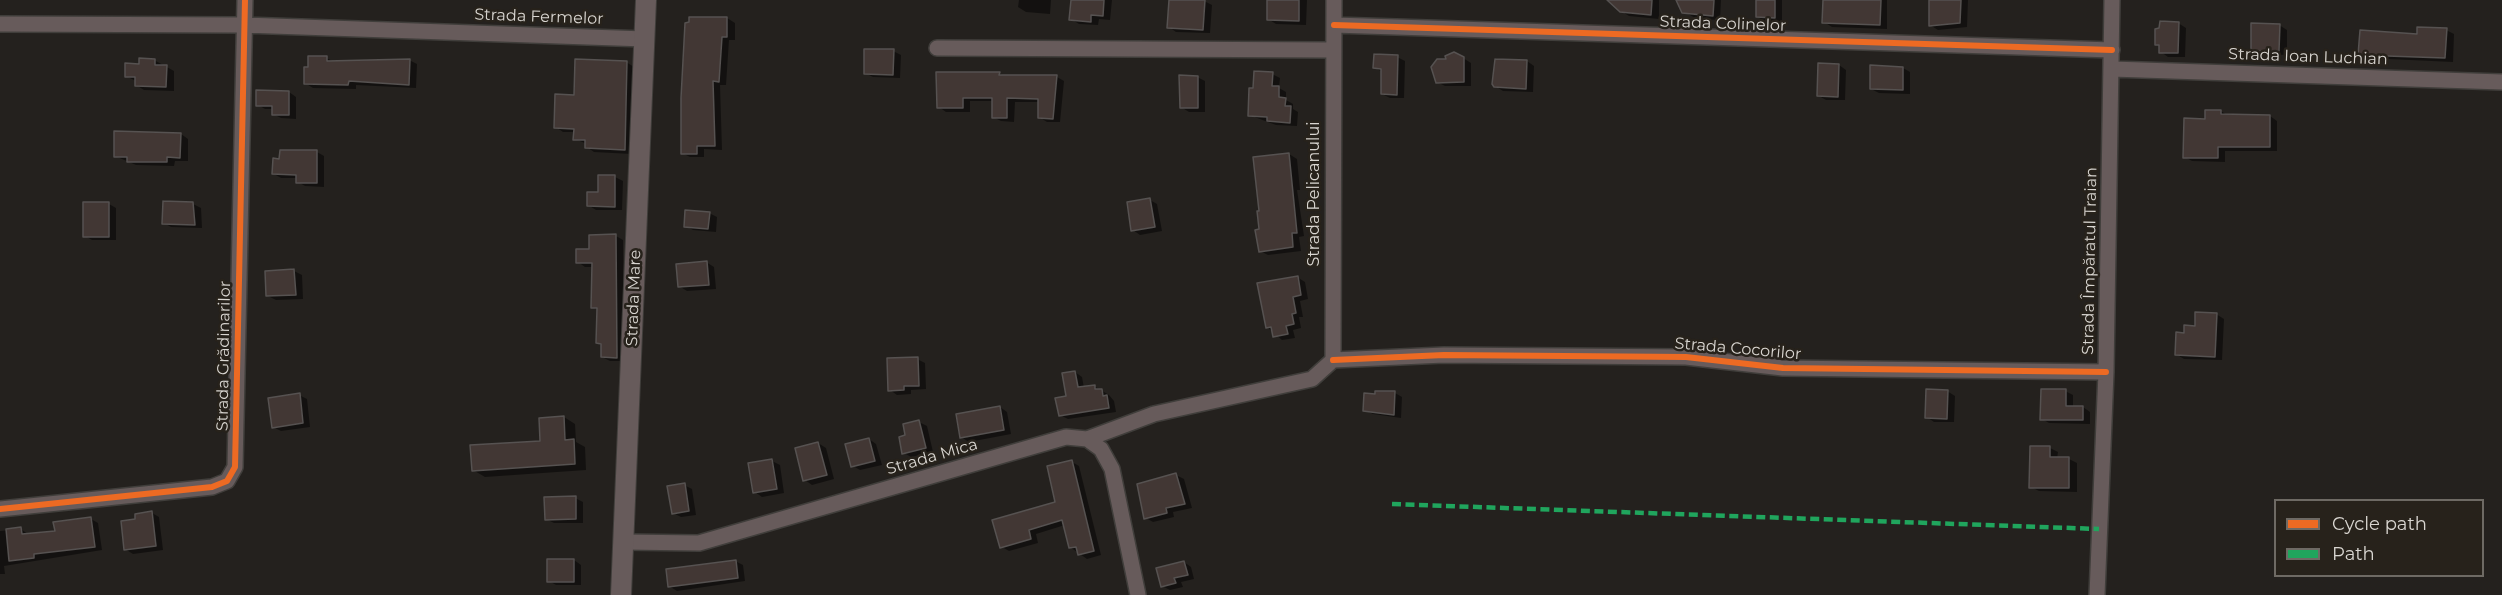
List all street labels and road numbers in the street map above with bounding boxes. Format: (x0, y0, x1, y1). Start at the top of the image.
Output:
street label: Strada Fermelor (474, 5, 604, 29)
street label: Strada Colinelor (1659, 12, 1787, 36)
street label: Strada Ioan Luchian (2228, 45, 2388, 69)
street label: Strada Pelicanului (1304, 122, 1324, 266)
street label: Strada Împăratul Traian (2079, 167, 2101, 355)
street label: Strada Mare (623, 249, 645, 347)
street label: Strada Grădinarilor (213, 281, 235, 431)
street label: Strada Cocorilor (1674, 334, 1802, 364)
street label: Strada Mica (884, 435, 980, 479)

